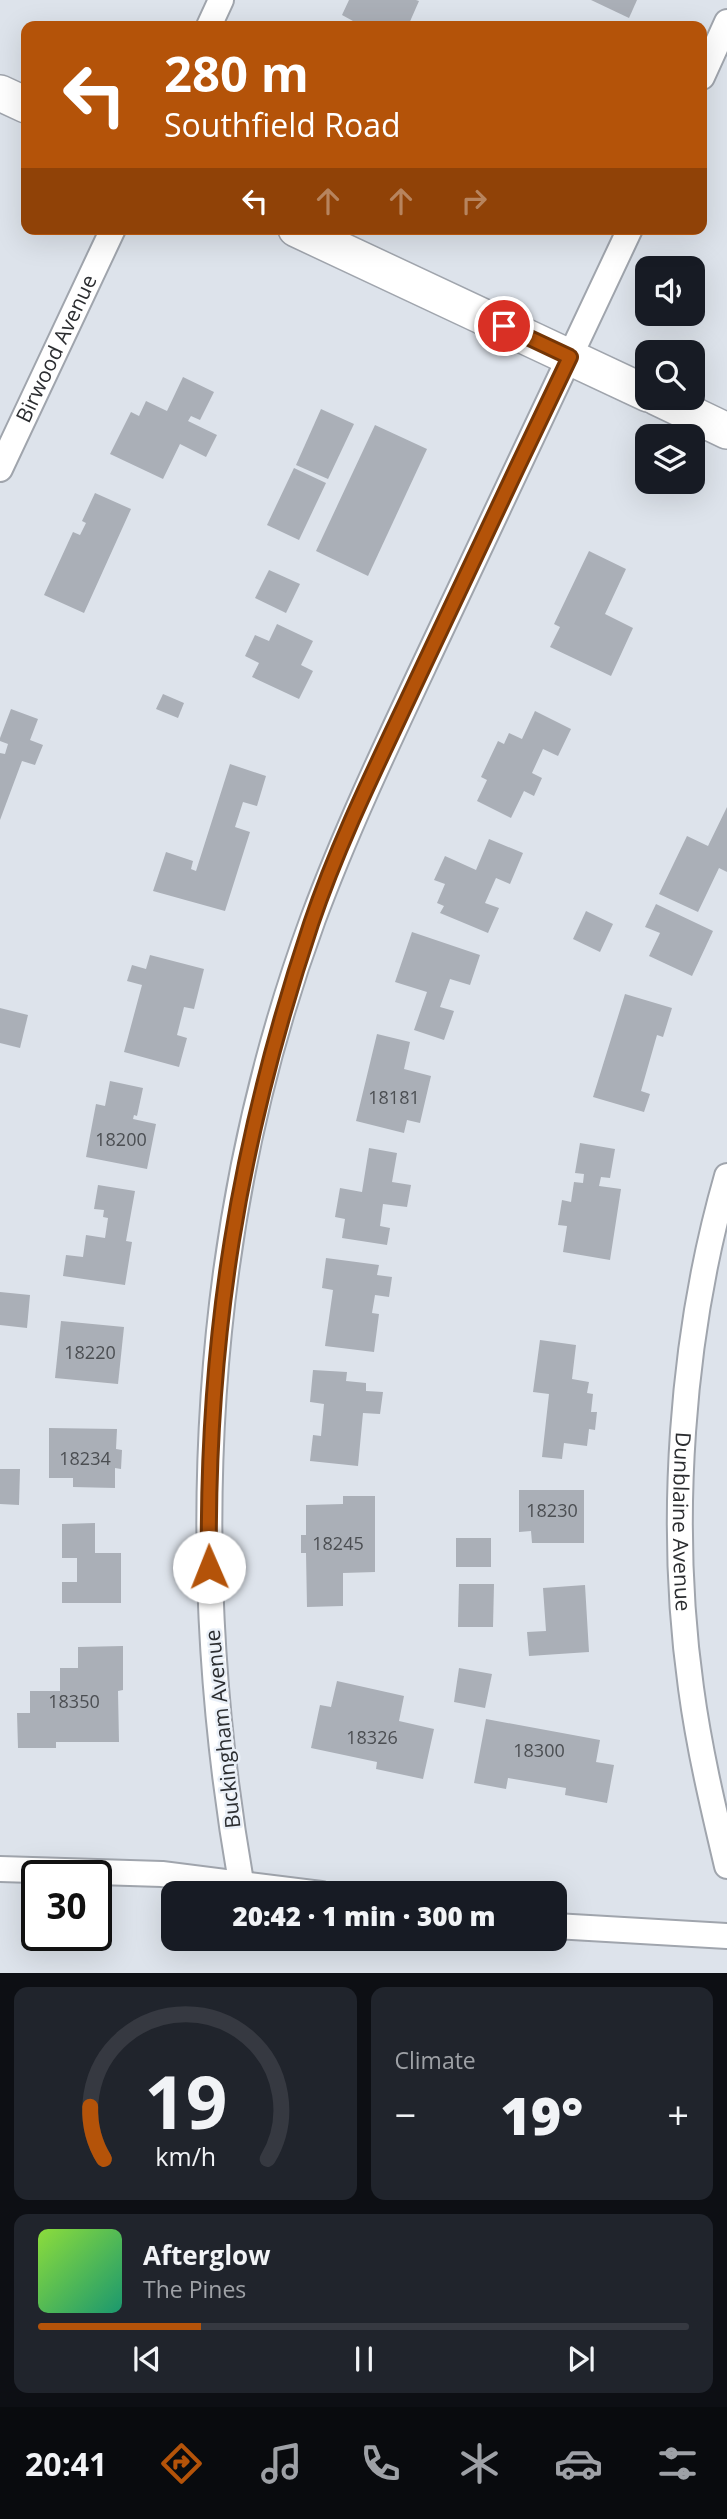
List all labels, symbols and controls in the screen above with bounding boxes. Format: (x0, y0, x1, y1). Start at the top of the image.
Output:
text: 280 m (164, 40, 309, 106)
icon: left (49, 49, 140, 140)
text: Southfield Road (164, 103, 401, 146)
icon: left (236, 182, 274, 220)
icon: ahead (309, 182, 347, 220)
icon: ahead (382, 182, 420, 220)
icon: right (455, 182, 493, 220)
map controls (635, 256, 705, 494)
button: sound (635, 256, 705, 326)
street label: Birwood Avenue (9, 270, 103, 427)
pin (474, 296, 534, 356)
icon: arrive (485, 307, 523, 345)
button: search (635, 340, 705, 410)
button: layers (635, 424, 705, 494)
house number: 18181 (368, 1085, 420, 1109)
house number: 18200 (95, 1127, 147, 1151)
house number: 18220 (64, 1340, 116, 1364)
street label: Dunblaine Avenue (667, 1431, 698, 1612)
house number: 18234 (59, 1446, 111, 1470)
house number: 18230 (526, 1498, 578, 1522)
position arrow (172, 1530, 246, 1604)
house number: 18245 (312, 1531, 364, 1555)
street label: Buckingham Avenue (198, 1628, 246, 1830)
house number: 18350 (48, 1689, 100, 1713)
house number: 18326 (346, 1725, 398, 1749)
house number: 18300 (513, 1738, 565, 1762)
speed limit sign: 30 (21, 1860, 112, 1951)
text: 20:42 · 1 min · 300 m (233, 1898, 495, 1934)
text: Climate (395, 2044, 476, 2076)
text: 19 (144, 2052, 227, 2151)
text: 19° (500, 2079, 583, 2150)
text: − (395, 2088, 416, 2140)
text: + (667, 2088, 689, 2140)
text: km/h (155, 2139, 216, 2173)
text: Afterglow (143, 2237, 270, 2273)
text: The Pines (143, 2273, 246, 2305)
icon: previous (128, 2340, 166, 2378)
icon: pause (345, 2340, 383, 2378)
icon: next (562, 2340, 600, 2378)
icon: directions (157, 2439, 206, 2488)
icon: music (257, 2439, 306, 2488)
icon: phone (356, 2439, 405, 2488)
icon: climate (455, 2439, 504, 2488)
icon: car (554, 2439, 603, 2488)
icon: filters (653, 2439, 702, 2488)
text: 20:41 (25, 2442, 107, 2485)

